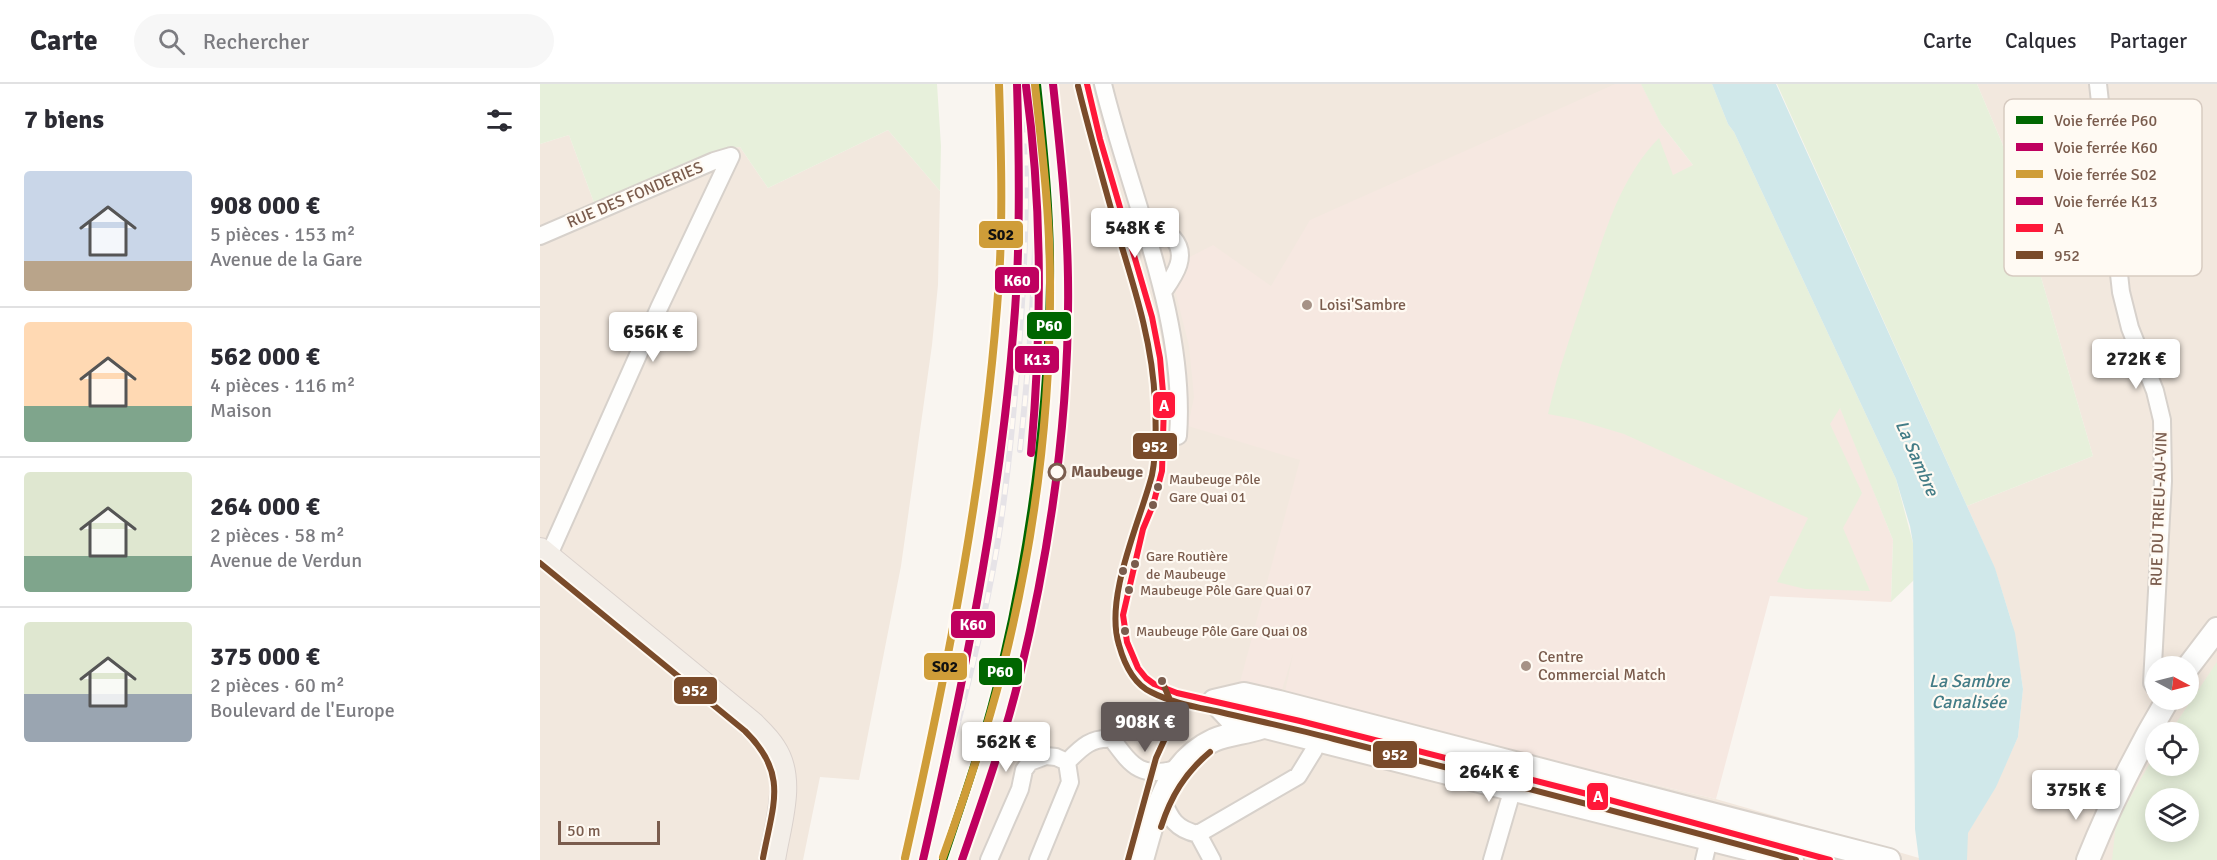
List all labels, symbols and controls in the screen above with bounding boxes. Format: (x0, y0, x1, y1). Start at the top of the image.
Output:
search box (134, 14, 554, 68)
text: Carte (30, 24, 98, 58)
icon: search (155, 25, 188, 58)
text: Rechercher (203, 28, 309, 55)
text: Carte (1923, 28, 1972, 54)
text: Calques (2005, 28, 2076, 54)
text: Partager (2109, 28, 2187, 54)
legend (2004, 99, 2202, 276)
text: 7 biens (24, 104, 104, 136)
icon: filters (483, 104, 516, 137)
text: Voie ferrée P60 (2054, 111, 2157, 131)
text: Voie ferrée K60 (2054, 138, 2158, 158)
street label: RUE DES FONDERIES (564, 157, 706, 233)
text: Voie ferrée S02 (2054, 165, 2157, 185)
text: 908 000 € (210, 190, 320, 222)
text: Voie ferrée K13 (2054, 192, 2158, 212)
icon: home (72, 195, 144, 267)
pin: 548K € (1086, 208, 1184, 259)
text: 548K € (1105, 215, 1165, 240)
text: A (2054, 219, 2064, 239)
line badge: S02 (978, 220, 1024, 249)
text: 5 pièces · 153 m² (210, 222, 355, 247)
text: S02 (988, 225, 1014, 245)
text: 952 (2054, 246, 2080, 266)
text: Avenue de la Gare (210, 247, 362, 272)
line badge: K60 (994, 266, 1040, 294)
text: K60 (1003, 271, 1031, 291)
place label: Loisi'Sambre (1319, 295, 1406, 315)
marker: Loisi'Sambre (1300, 298, 1314, 312)
line badge: P60 (1026, 311, 1072, 340)
pin: 656K € (604, 312, 702, 363)
text: P60 (1036, 316, 1063, 336)
text: 656K € (623, 319, 683, 344)
pin: 272K € (2087, 339, 2185, 390)
text: 562 000 € (210, 341, 320, 373)
line badge: K13 (1014, 345, 1060, 374)
icon: home (72, 346, 144, 418)
text: 272K € (2106, 346, 2166, 371)
text: K13 (1023, 350, 1051, 370)
text: 4 pièces · 116 m² (210, 373, 355, 398)
line badge: A (1152, 391, 1176, 419)
text: A (1159, 396, 1170, 416)
text: Maison (210, 398, 272, 423)
water label: La Sambre (1891, 417, 1944, 500)
street label: RUE DU TRIEU-AU-VIN (2146, 431, 2172, 587)
line badge: 952 (1132, 432, 1178, 460)
text: 952 (1142, 437, 1168, 457)
place label: Maubeuge (1071, 462, 1143, 482)
marker: Maubeuge (1048, 463, 1066, 481)
place label: Maubeuge Pôle Gare Quai 01 (1169, 471, 1260, 506)
marker: Maubeuge Pôle Gare Quai 01 (1152, 481, 1164, 493)
text: 264 000 € (210, 491, 320, 523)
icon: home (72, 496, 144, 568)
unlabelled marker (1147, 499, 1159, 511)
text: 2 pièces · 58 m² (210, 523, 345, 548)
text: Avenue de Verdun (210, 548, 362, 573)
place label: Gare Routière de Maubeuge (1146, 548, 1228, 583)
marker: Gare Routière de Maubeuge (1129, 558, 1141, 570)
unlabelled marker (1117, 565, 1129, 577)
place label: Maubeuge Pôle Gare Quai 07 (1140, 582, 1311, 599)
marker: Maubeuge Pôle Gare Quai 07 (1123, 584, 1135, 596)
line badge: K60 (950, 610, 996, 639)
text: K60 (959, 615, 987, 635)
place label: Maubeuge Pôle Gare Quai 08 (1136, 623, 1307, 640)
marker: Maubeuge Pôle Gare Quai 08 (1119, 625, 1131, 637)
text: 375 000 € (210, 641, 320, 673)
icon: home (72, 646, 144, 718)
place label: Centre Commercial Match (1538, 647, 1666, 685)
line badge: S02 (923, 652, 968, 681)
north arrow (2145, 656, 2199, 710)
map controls (2145, 656, 2199, 842)
text: S02 (932, 657, 958, 677)
line badge: P60 (978, 657, 1023, 686)
marker: Centre Commercial Match (1519, 659, 1533, 673)
text: P60 (987, 662, 1014, 682)
water label: La Sambre Canalisée (1929, 670, 2010, 713)
text: 2 pièces · 60 m² (210, 673, 345, 698)
unlabelled marker (1156, 675, 1168, 687)
line badge: 952 (673, 676, 718, 705)
text: 952 (682, 681, 708, 701)
text: Boulevard de l'Europe (210, 698, 395, 723)
pin: 908K € (1096, 702, 1194, 753)
text: 908K € (1115, 709, 1175, 734)
pin: 562K € (957, 722, 1055, 773)
button: locate (2145, 722, 2199, 776)
text: 562K € (976, 729, 1036, 754)
line badge: 952 (1372, 740, 1418, 769)
text: 952 (1382, 745, 1408, 765)
pin: 264K € (1440, 752, 1538, 803)
text: 264K € (1459, 759, 1519, 784)
pin: 375K € (2027, 770, 2125, 821)
text: 375K € (2046, 777, 2106, 802)
line badge: A (1586, 782, 1609, 811)
text: A (1593, 787, 1604, 807)
button: layers (2145, 788, 2199, 842)
scale bar (558, 818, 660, 846)
text: 50 m (567, 821, 601, 841)

